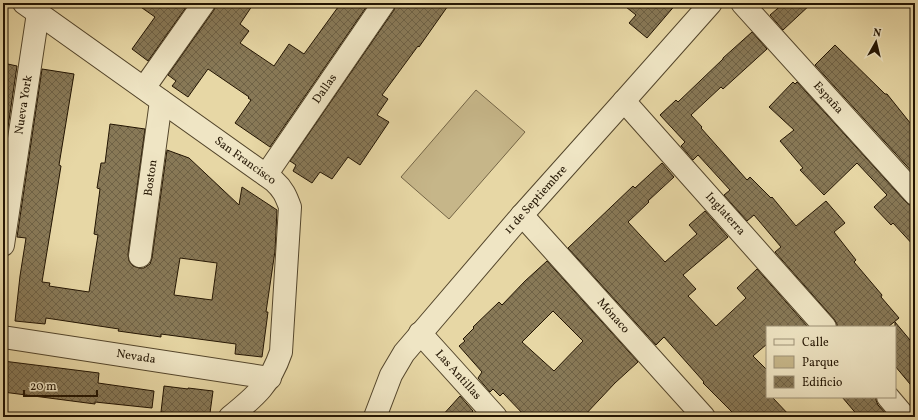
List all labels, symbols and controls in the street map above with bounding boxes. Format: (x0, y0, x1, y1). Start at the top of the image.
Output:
north arrow (856, 22, 896, 62)
text: N (872, 26, 882, 42)
street label: Dallas (309, 71, 341, 107)
street label: Nueva York (11, 74, 37, 136)
street label: España (809, 78, 847, 118)
street label: San Francisco (211, 133, 279, 189)
street label: Boston (141, 159, 161, 197)
street label: 11 de Septiembre (501, 162, 571, 238)
street label: Inglaterra (701, 189, 749, 239)
street label: Mónaco (593, 295, 633, 337)
legend (766, 326, 896, 398)
text: Calle (802, 335, 829, 351)
street label: Nevada (115, 346, 157, 368)
street label: Las Antillas (431, 347, 485, 403)
text: Parque (802, 355, 839, 371)
scale bar (24, 372, 97, 398)
text: Edificio (802, 375, 842, 391)
text: 20 m (30, 379, 57, 395)

